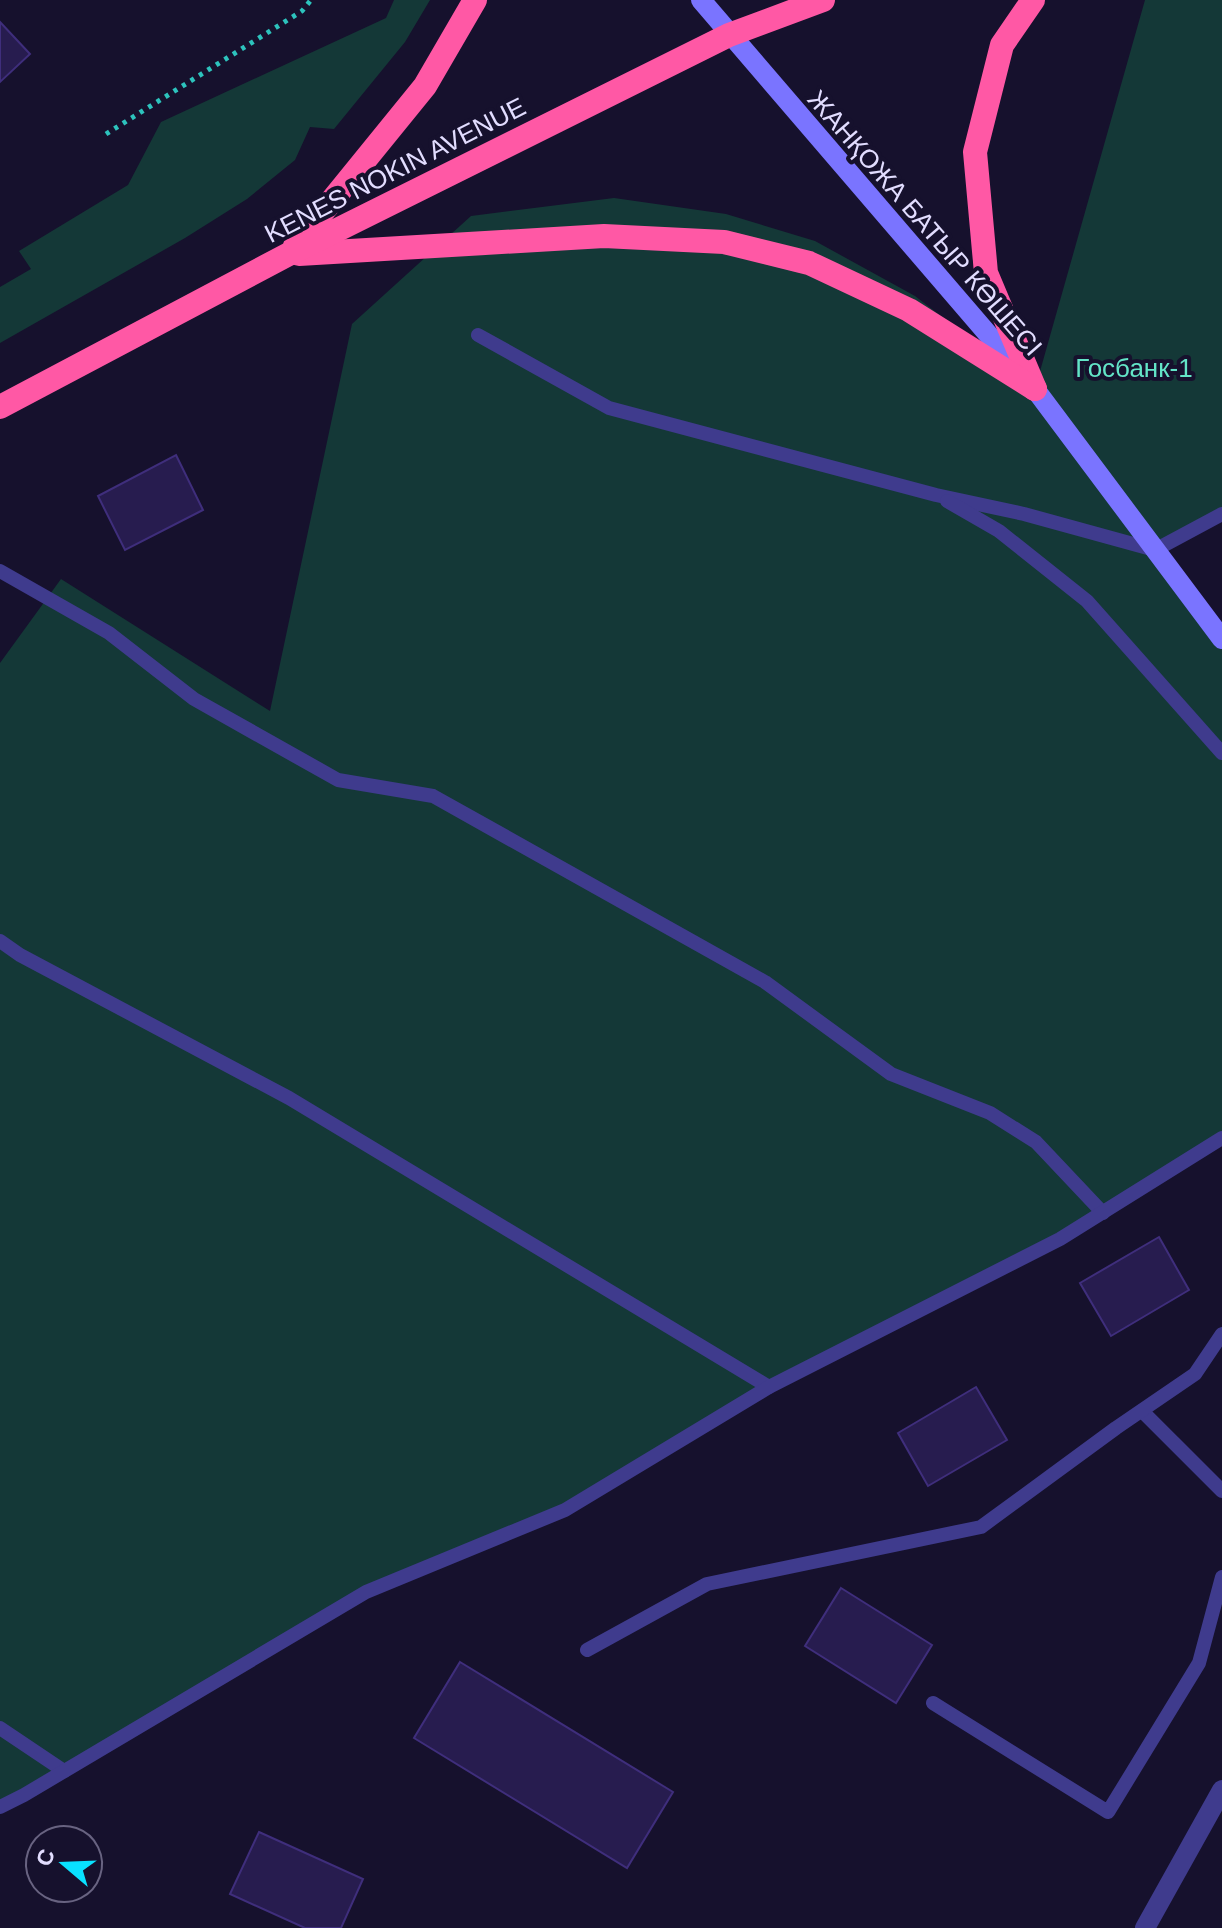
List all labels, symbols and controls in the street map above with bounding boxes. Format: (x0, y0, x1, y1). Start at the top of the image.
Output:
street label: ЖАНҚОЖА БАТЫР КӨШЕСІ (802, 84, 1048, 362)
street label: KENES NOKIN AVENUE (260, 91, 530, 249)
park label: Госбанк-1 (1075, 353, 1193, 383)
north arrow (24, 1824, 104, 1904)
text: С (31, 1846, 60, 1869)

